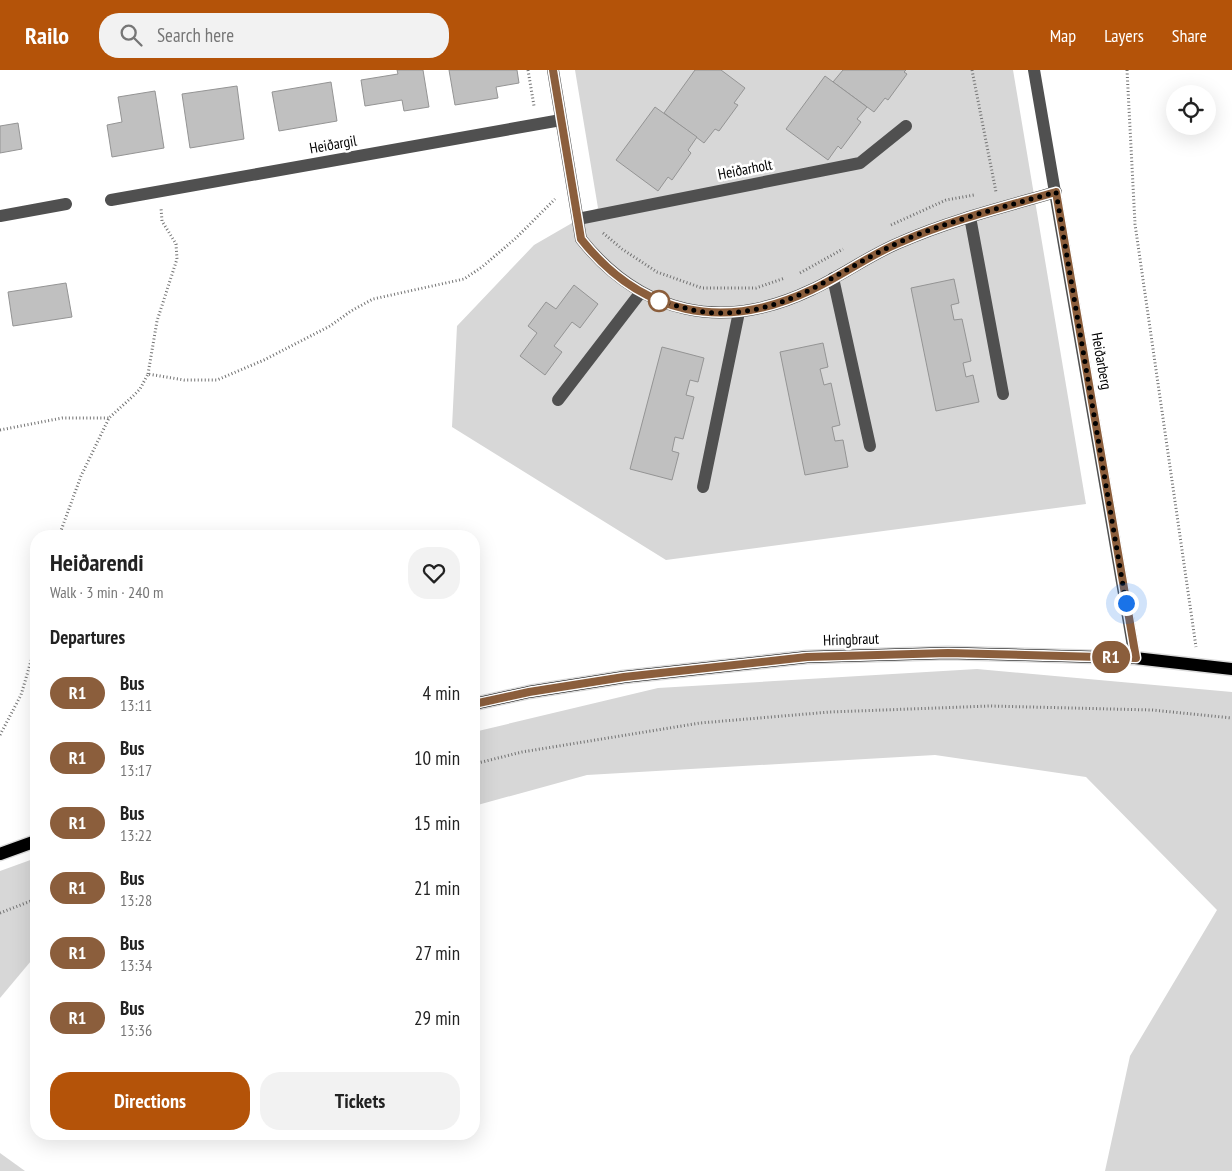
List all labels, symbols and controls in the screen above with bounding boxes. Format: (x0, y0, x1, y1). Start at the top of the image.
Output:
search box (99, 13, 449, 58)
text: Railo (25, 20, 69, 51)
icon: search (117, 21, 145, 49)
text: Search here (157, 23, 234, 47)
text: Map (1050, 24, 1076, 47)
text: Layers (1104, 24, 1144, 47)
text: Share (1172, 24, 1207, 47)
map controls (1166, 85, 1216, 135)
button: locate (1166, 85, 1216, 135)
street label: Heiðargil (308, 130, 359, 157)
street label: Heiðarholt (716, 154, 774, 184)
unlabelled marker (648, 290, 670, 312)
street label: Heiðarberg (1088, 331, 1116, 391)
text: Heiðarendi (50, 547, 144, 578)
button: heart (408, 547, 460, 599)
text: Walk · 3 min · 240 m (50, 582, 163, 602)
your location (1114, 591, 1139, 616)
text: Departures (50, 625, 125, 649)
street label: Hringbraut (823, 629, 879, 649)
line badge: R1 (1088, 641, 1134, 673)
text: R1 (1102, 645, 1120, 668)
text: Bus (120, 671, 144, 695)
text: R1 (69, 681, 86, 704)
text: 4 min (423, 681, 460, 705)
text: 13:11 (120, 695, 152, 715)
text: Bus (120, 736, 144, 760)
text: R1 (69, 746, 86, 769)
text: 10 min (414, 746, 460, 770)
text: 13:17 (120, 760, 152, 780)
text: Bus (120, 801, 144, 825)
text: R1 (69, 811, 86, 834)
text: 15 min (414, 811, 460, 835)
text: 13:22 (120, 825, 152, 845)
text: Bus (120, 866, 144, 890)
text: R1 (69, 876, 86, 899)
text: 21 min (414, 876, 460, 900)
text: 13:28 (120, 890, 152, 910)
text: Bus (120, 931, 144, 955)
text: R1 (69, 941, 86, 964)
text: 27 min (415, 941, 460, 965)
text: 13:34 (120, 955, 152, 975)
text: Bus (120, 996, 144, 1020)
text: R1 (69, 1006, 86, 1029)
text: 29 min (414, 1006, 460, 1030)
text: 13:36 (120, 1020, 152, 1040)
button: Directions (50, 1072, 250, 1130)
button: Tickets (260, 1072, 460, 1130)

